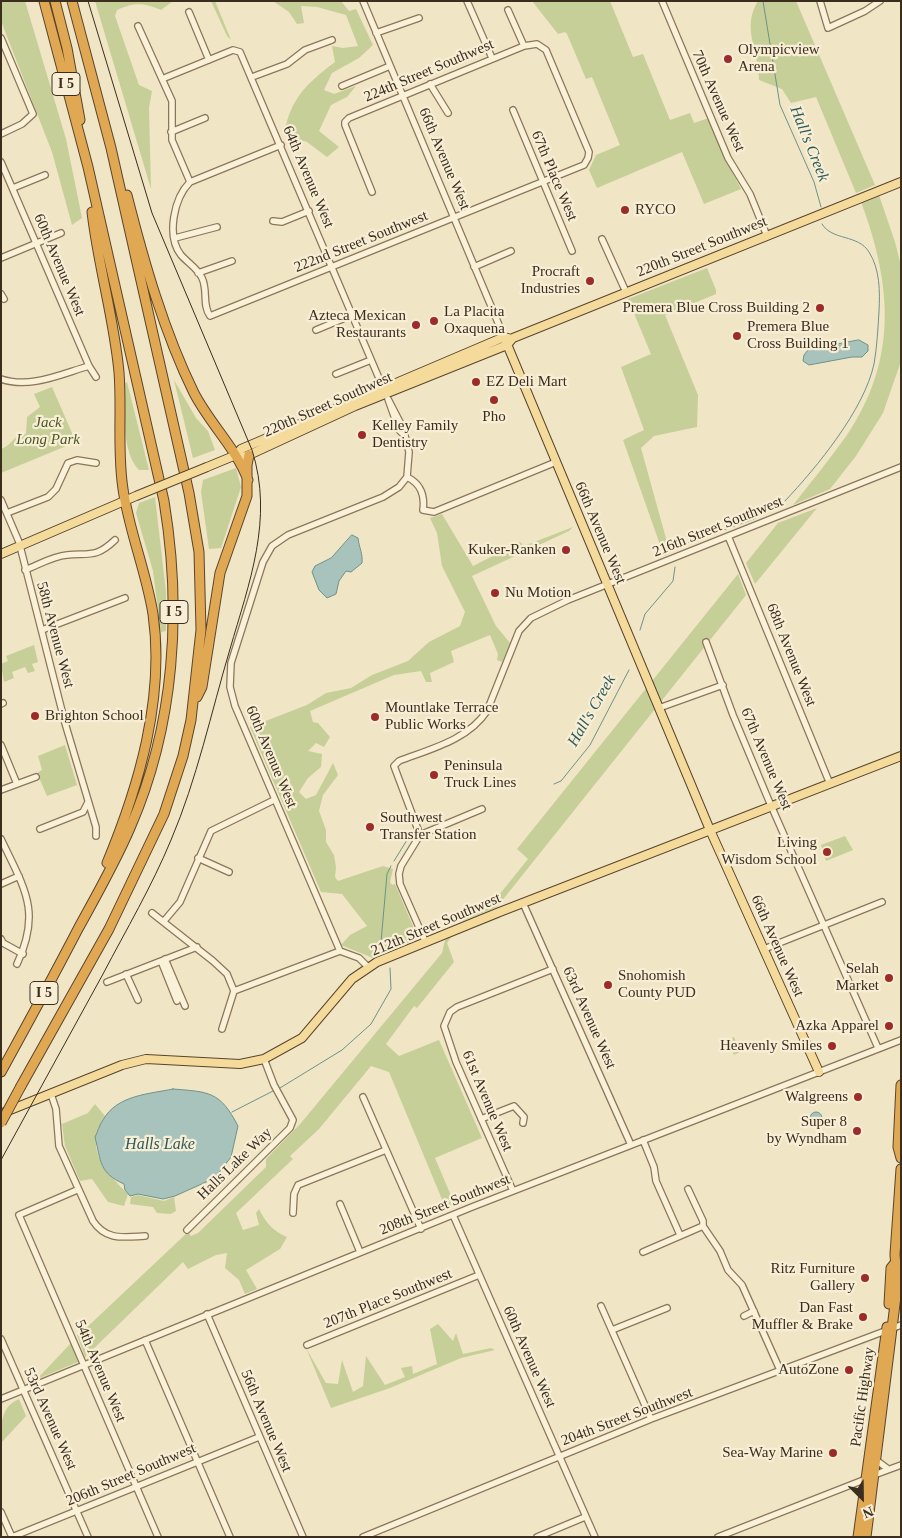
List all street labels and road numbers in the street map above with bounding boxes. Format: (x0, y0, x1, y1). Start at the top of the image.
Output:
street label: 224th Street Southwest (351, 31, 507, 111)
street label: 70th Avenue West (685, 41, 751, 161)
road number: I 5 (52, 72, 80, 96)
street label: 66th Avenue West (412, 99, 476, 219)
street label: 64th Avenue West (276, 117, 340, 237)
street label: 67th Place West (524, 122, 584, 230)
street label: 222nd Street Southwest (280, 202, 442, 282)
street label: 60th Avenue West (27, 205, 91, 325)
street label: 220th Street Southwest (623, 208, 781, 286)
street label: 220th Street Southwest (250, 364, 406, 446)
street label: 66th Avenue West (568, 473, 632, 593)
street label: 216th Street Southwest (639, 488, 797, 566)
street label: 58th Avenue West (30, 573, 80, 697)
street label: 68th Avenue West (760, 594, 822, 716)
road number: I 5 (160, 600, 188, 624)
street label: 60th Avenue West (239, 697, 303, 817)
street label: 67th Avenue West (734, 699, 798, 819)
street label: 212th Street Southwest (358, 885, 514, 965)
street label: 66th Avenue West (744, 886, 810, 1006)
street label: 63rd Avenue West (556, 958, 622, 1078)
road number: I 5 (30, 981, 58, 1004)
street label: 61st Avenue West (455, 1042, 519, 1160)
street label: Halls Lake Way (191, 1122, 279, 1206)
street label: 208th Street Southwest (366, 1166, 524, 1244)
street label: 207th Place Southwest (311, 1261, 465, 1337)
street label: 60th Avenue West (496, 1297, 562, 1417)
street label: 54th Avenue West (68, 1311, 132, 1431)
street label: Pacific Highway (846, 1341, 880, 1453)
street label: 53rd Avenue West (17, 1359, 83, 1479)
street label: 56th Avenue West (234, 1361, 298, 1481)
street label: 204th Street Southwest (548, 1379, 706, 1455)
street label: 206th Street Southwest (53, 1435, 209, 1515)

